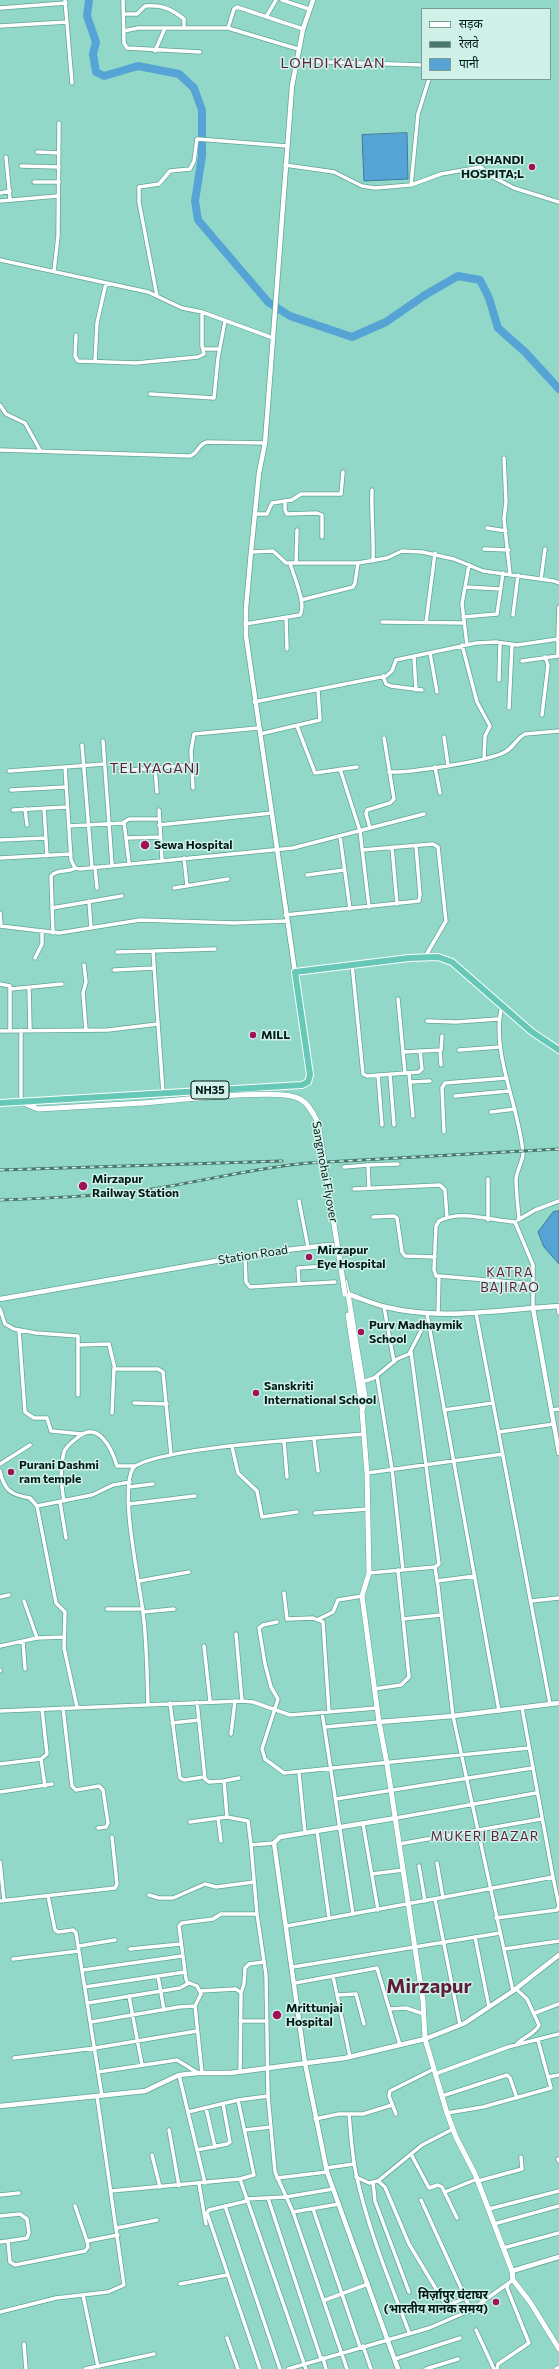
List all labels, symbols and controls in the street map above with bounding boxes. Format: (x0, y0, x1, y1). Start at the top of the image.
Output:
legend (421, 8, 551, 80)
text: सड़क (459, 16, 483, 30)
text: रेलवे (459, 36, 479, 50)
district label: LOHDI KALAN (281, 55, 385, 71)
text: पानी (459, 56, 479, 70)
place label: LOHANDI HOSPITA;L (461, 153, 524, 181)
marker: LOHANDI HOSPITA;L (527, 162, 537, 172)
district label: TELIYAGANJ (110, 760, 200, 776)
place label: Sewa Hospital (154, 838, 233, 852)
marker: Sewa Hospital (139, 839, 151, 851)
place label: MILL (261, 1028, 290, 1042)
marker: MILL (248, 1030, 258, 1040)
road number: NH35 (191, 1081, 229, 1099)
street label: Sangmohai Flyover (309, 1120, 341, 1224)
place label: Mirzapur Railway Station (92, 1172, 179, 1200)
marker: Mirzapur Railway Station (77, 1180, 89, 1192)
street label: Station Road (217, 1242, 289, 1268)
place label: Mirzapur Eye Hospital (317, 1243, 386, 1271)
marker: Mirzapur Eye Hospital (304, 1252, 314, 1262)
district label: KATRA BAJIRAO (480, 1265, 540, 1296)
place label: Purv Madhaymik School (369, 1318, 463, 1346)
marker: Purv Madhaymik School (356, 1327, 366, 1337)
place label: Sanskriti International School (264, 1379, 376, 1407)
marker: Sanskriti International School (251, 1388, 261, 1398)
place label: Purani Dashmi ram temple (19, 1458, 99, 1486)
marker: Purani Dashmi ram temple (6, 1467, 16, 1477)
district label: MUKERI BAZAR (431, 1829, 539, 1845)
district label: Mirzapur (386, 1974, 472, 1998)
place label: Mrittunjai Hospital (286, 2001, 343, 2029)
marker: Mrittunjai Hospital (271, 2009, 283, 2021)
place label: मिर्ज़ापुर घंटाघर (भारतीय मानक समय) (384, 2288, 488, 2316)
marker: मिर्ज़ापुर घंटाघर (भारतीय मानक समय) (491, 2297, 501, 2307)

